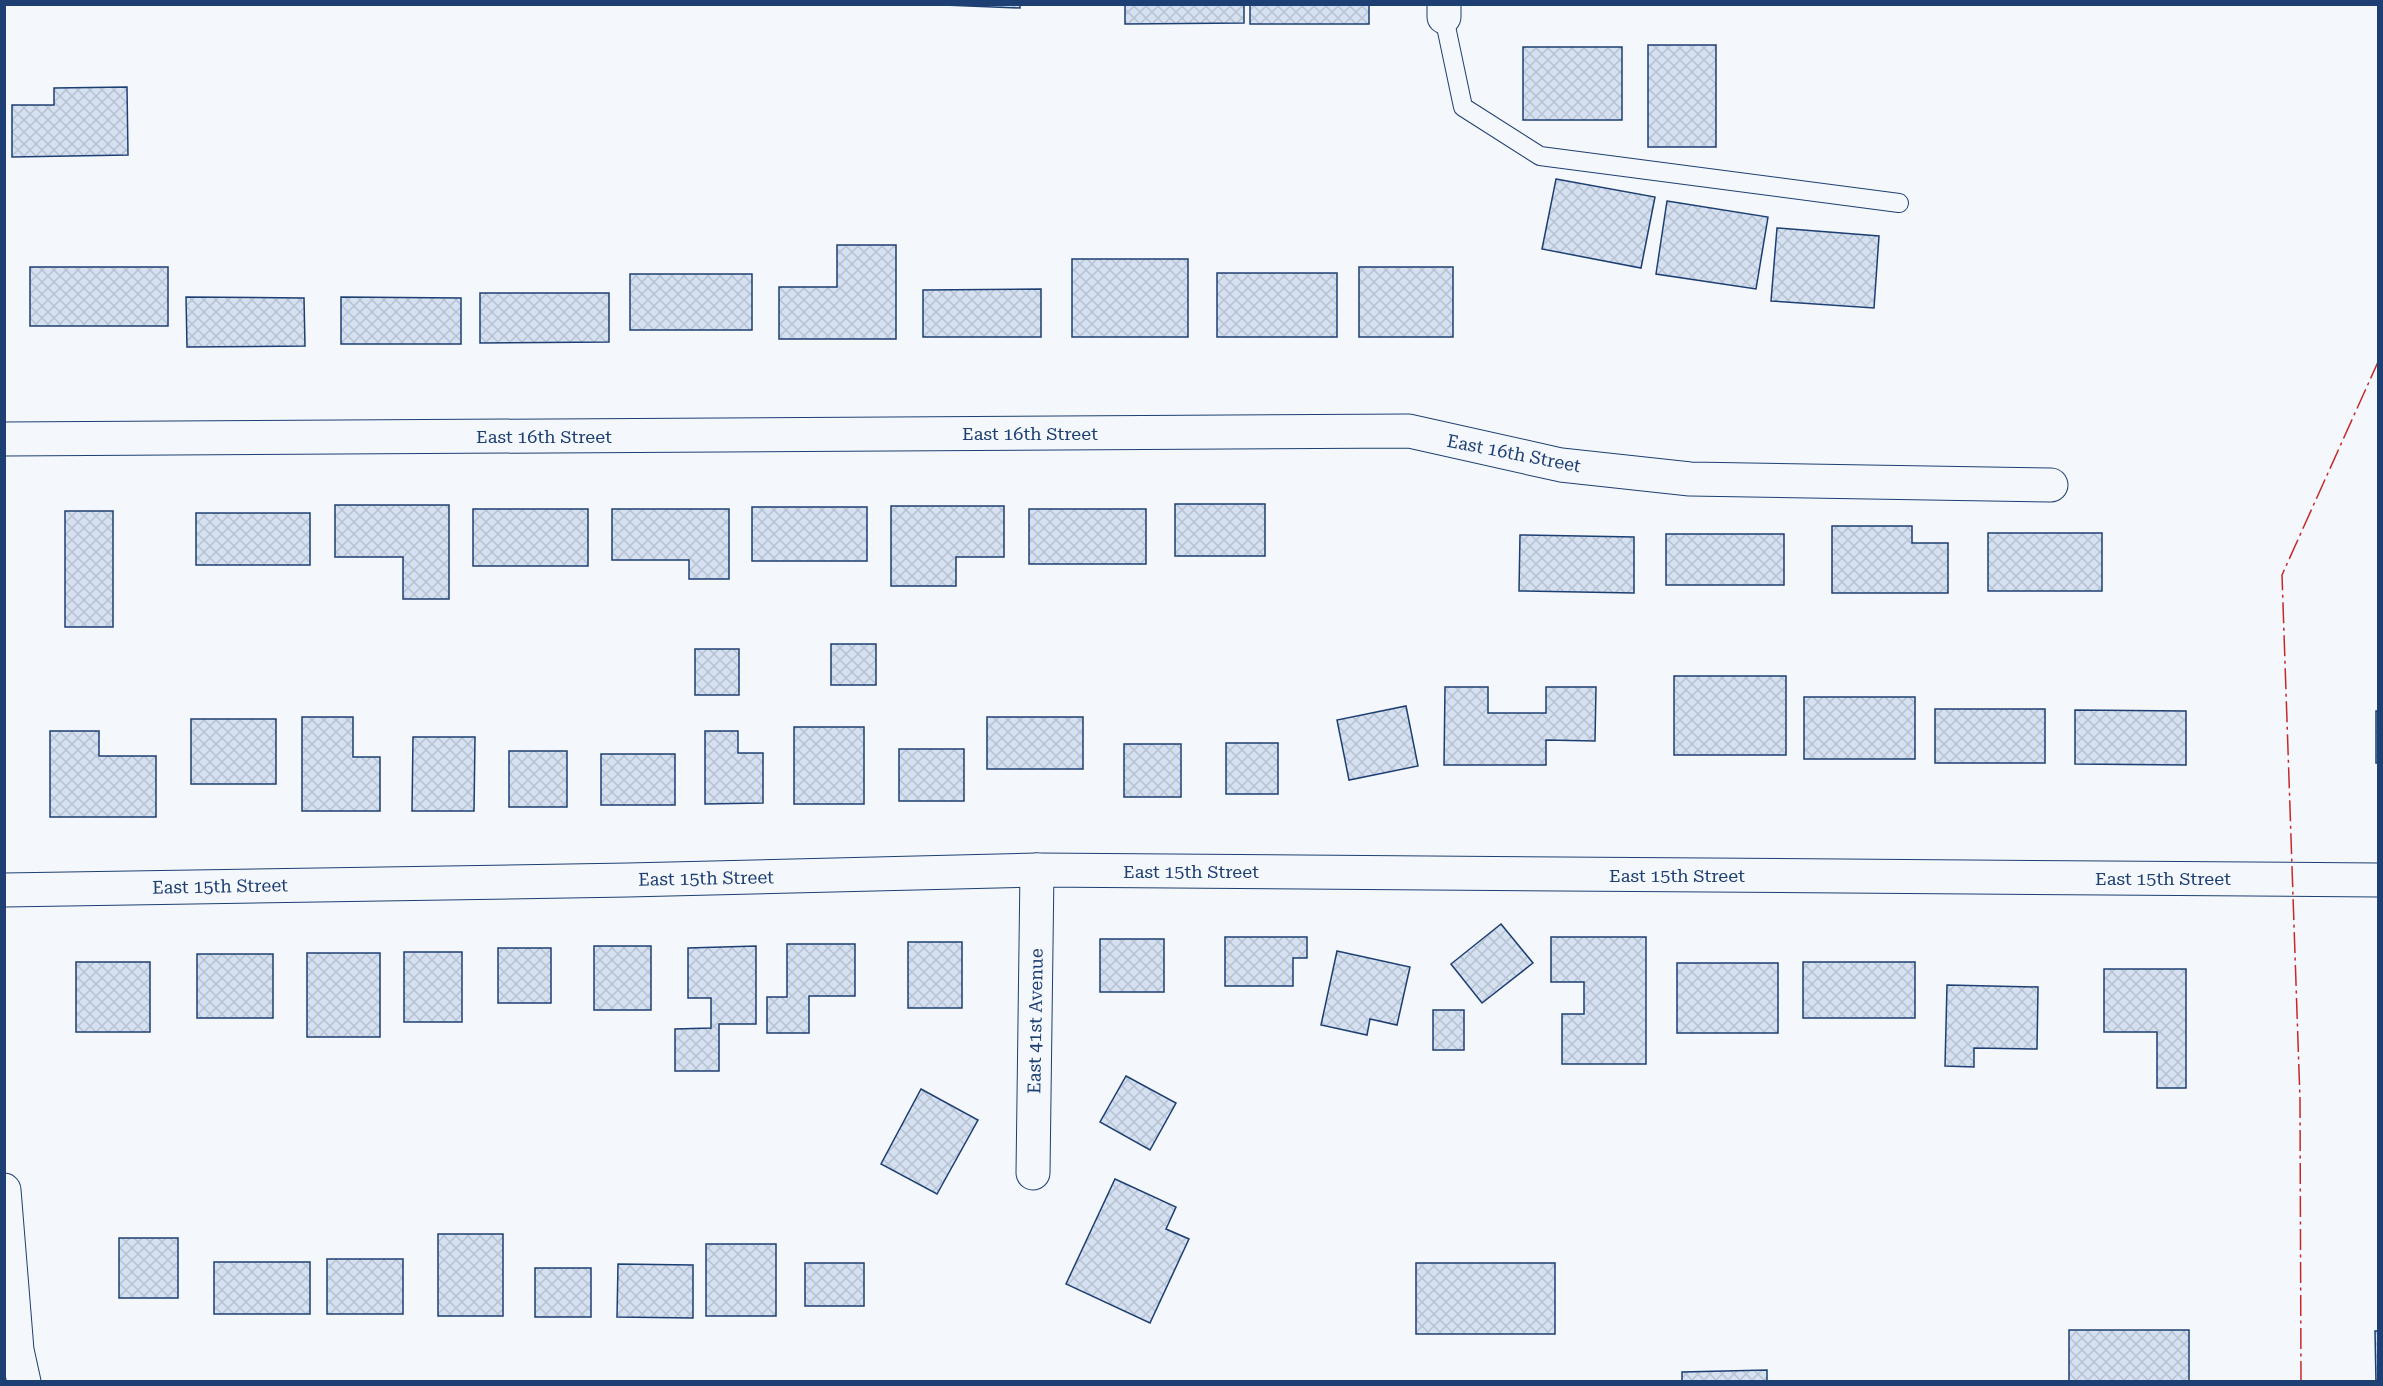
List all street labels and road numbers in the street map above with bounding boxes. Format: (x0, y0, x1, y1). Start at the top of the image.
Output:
street label: East 16th Street (962, 423, 1098, 444)
street label: East 16th Street (476, 426, 612, 447)
street label: East 16th Street (1445, 430, 1583, 476)
street label: East 15th Street (1123, 861, 1259, 882)
street label: East 15th Street (1609, 865, 1745, 886)
street label: East 15th Street (638, 866, 774, 890)
street label: East 15th Street (2095, 868, 2231, 889)
street label: East 15th Street (152, 874, 288, 898)
street label: East 41st Avenue (1023, 948, 1047, 1094)

